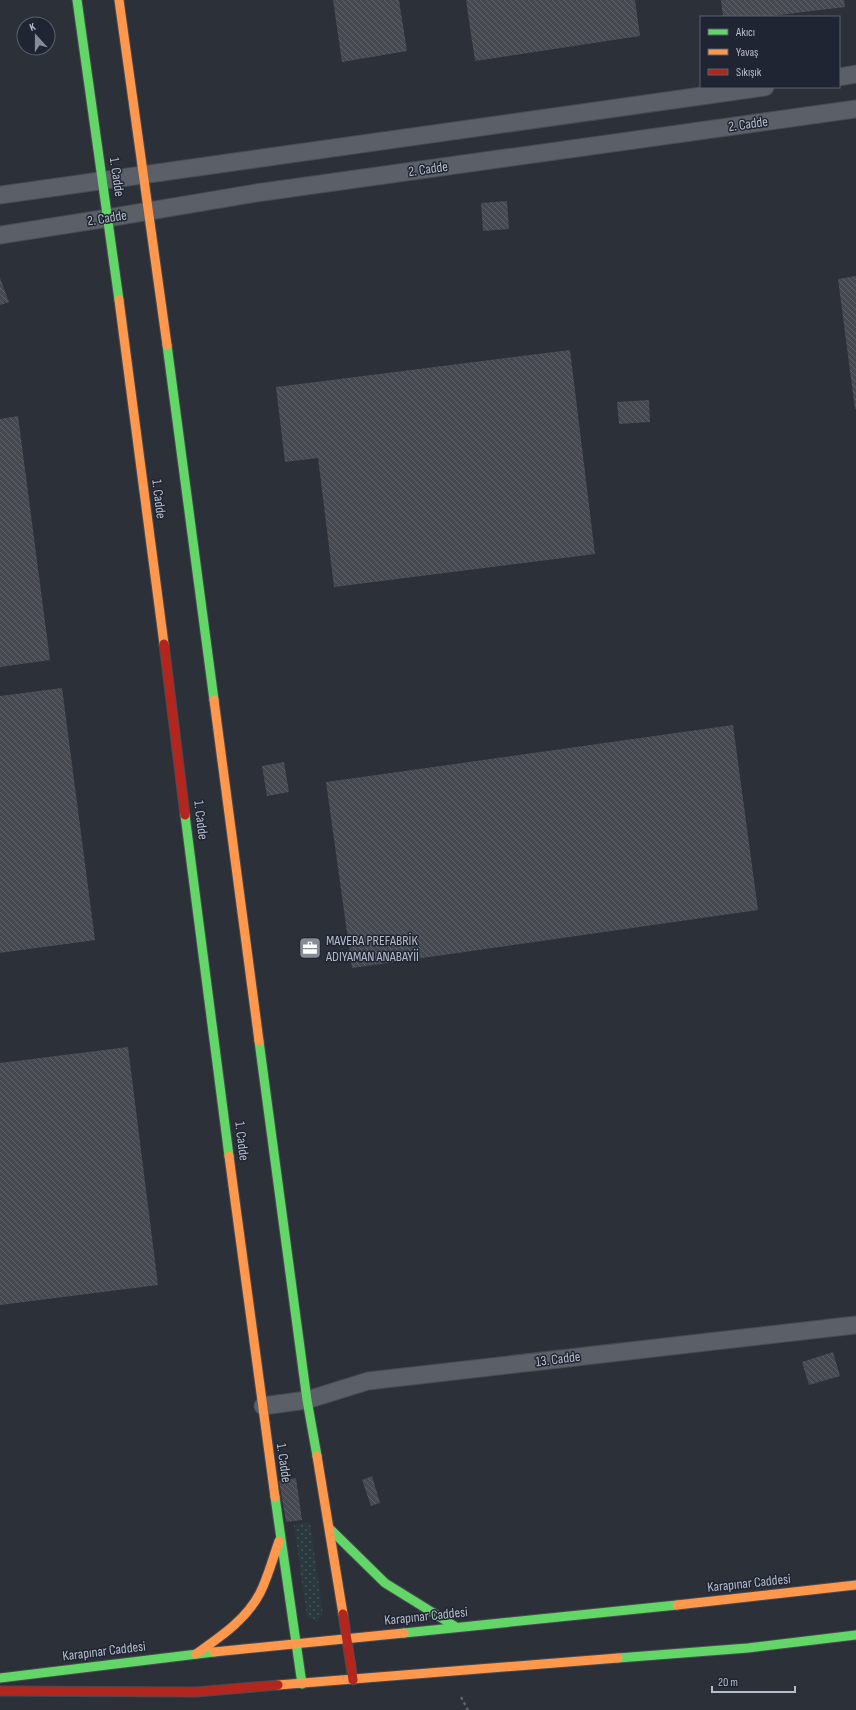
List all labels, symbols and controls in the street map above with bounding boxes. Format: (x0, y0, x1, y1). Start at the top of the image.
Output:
north arrow (16, 16, 56, 56)
legend (700, 16, 840, 88)
text: K (28, 20, 38, 34)
text: Akıcı (735, 25, 755, 40)
text: Yavaş (736, 45, 758, 60)
text: Sıkışık (736, 65, 762, 80)
street label: 2. Cadde (727, 113, 769, 135)
street label: 1. Cadde (106, 156, 128, 198)
street label: 2. Cadde (407, 158, 449, 180)
street label: 2. Cadde (86, 206, 128, 230)
street label: 1. Cadde (148, 478, 170, 520)
street label: 1. Cadde (190, 799, 212, 841)
place label: MAVERA PREFABRİK ADIYAMAN ANABAYİİ (325, 932, 419, 965)
office icon: MAVERA PREFABRİK ADIYAMAN ANABAYİİ (297, 935, 323, 961)
street label: 1. Cadde (231, 1120, 253, 1162)
street label: 13. Cadde (535, 1348, 581, 1370)
street label: 1. Cadde (273, 1442, 295, 1484)
street label: Karapınar Caddesi (706, 1570, 792, 1596)
street label: Karapınar Caddesi (383, 1603, 469, 1629)
street label: Karapınar Caddesi (61, 1637, 147, 1665)
scale bar (712, 1668, 795, 1694)
text: 20 m (718, 1675, 738, 1690)

